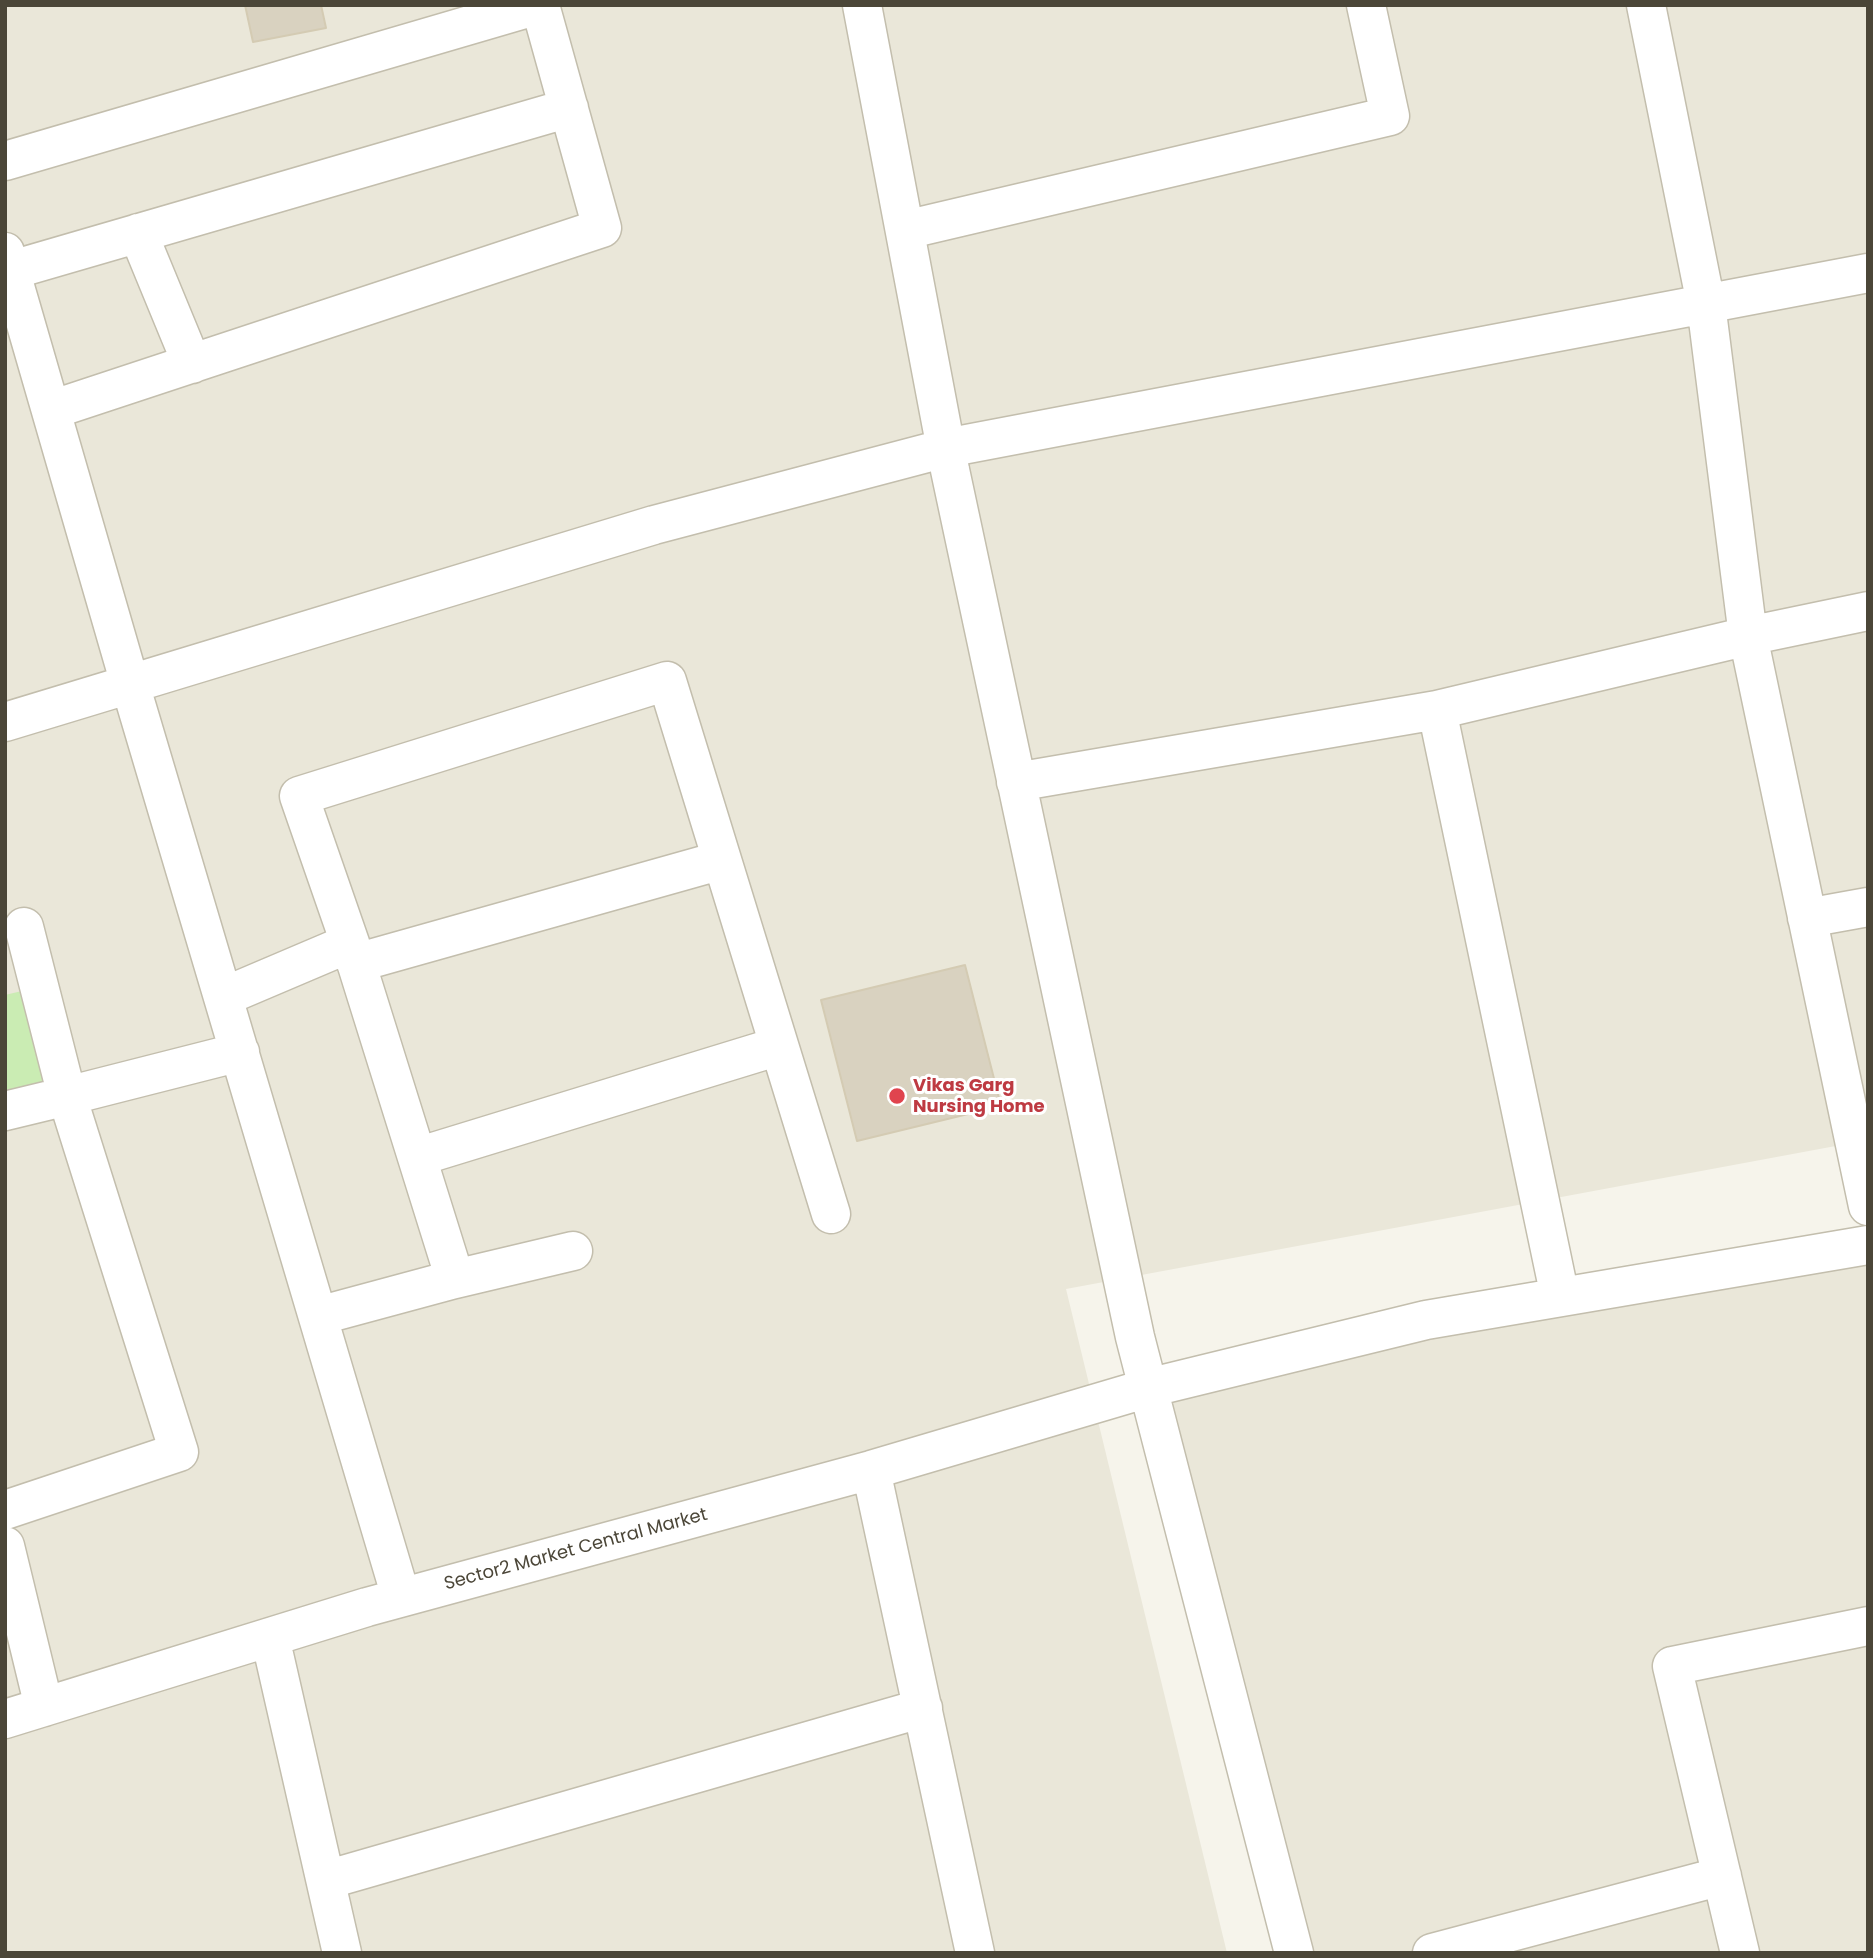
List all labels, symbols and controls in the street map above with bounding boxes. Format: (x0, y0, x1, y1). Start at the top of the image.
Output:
place label: Vikas Garg Nursing Home (913, 1075, 1045, 1118)
marker: Vikas Garg Nursing Home (887, 1086, 907, 1106)
street label: Sector2 Market Central Market (442, 1504, 710, 1596)

